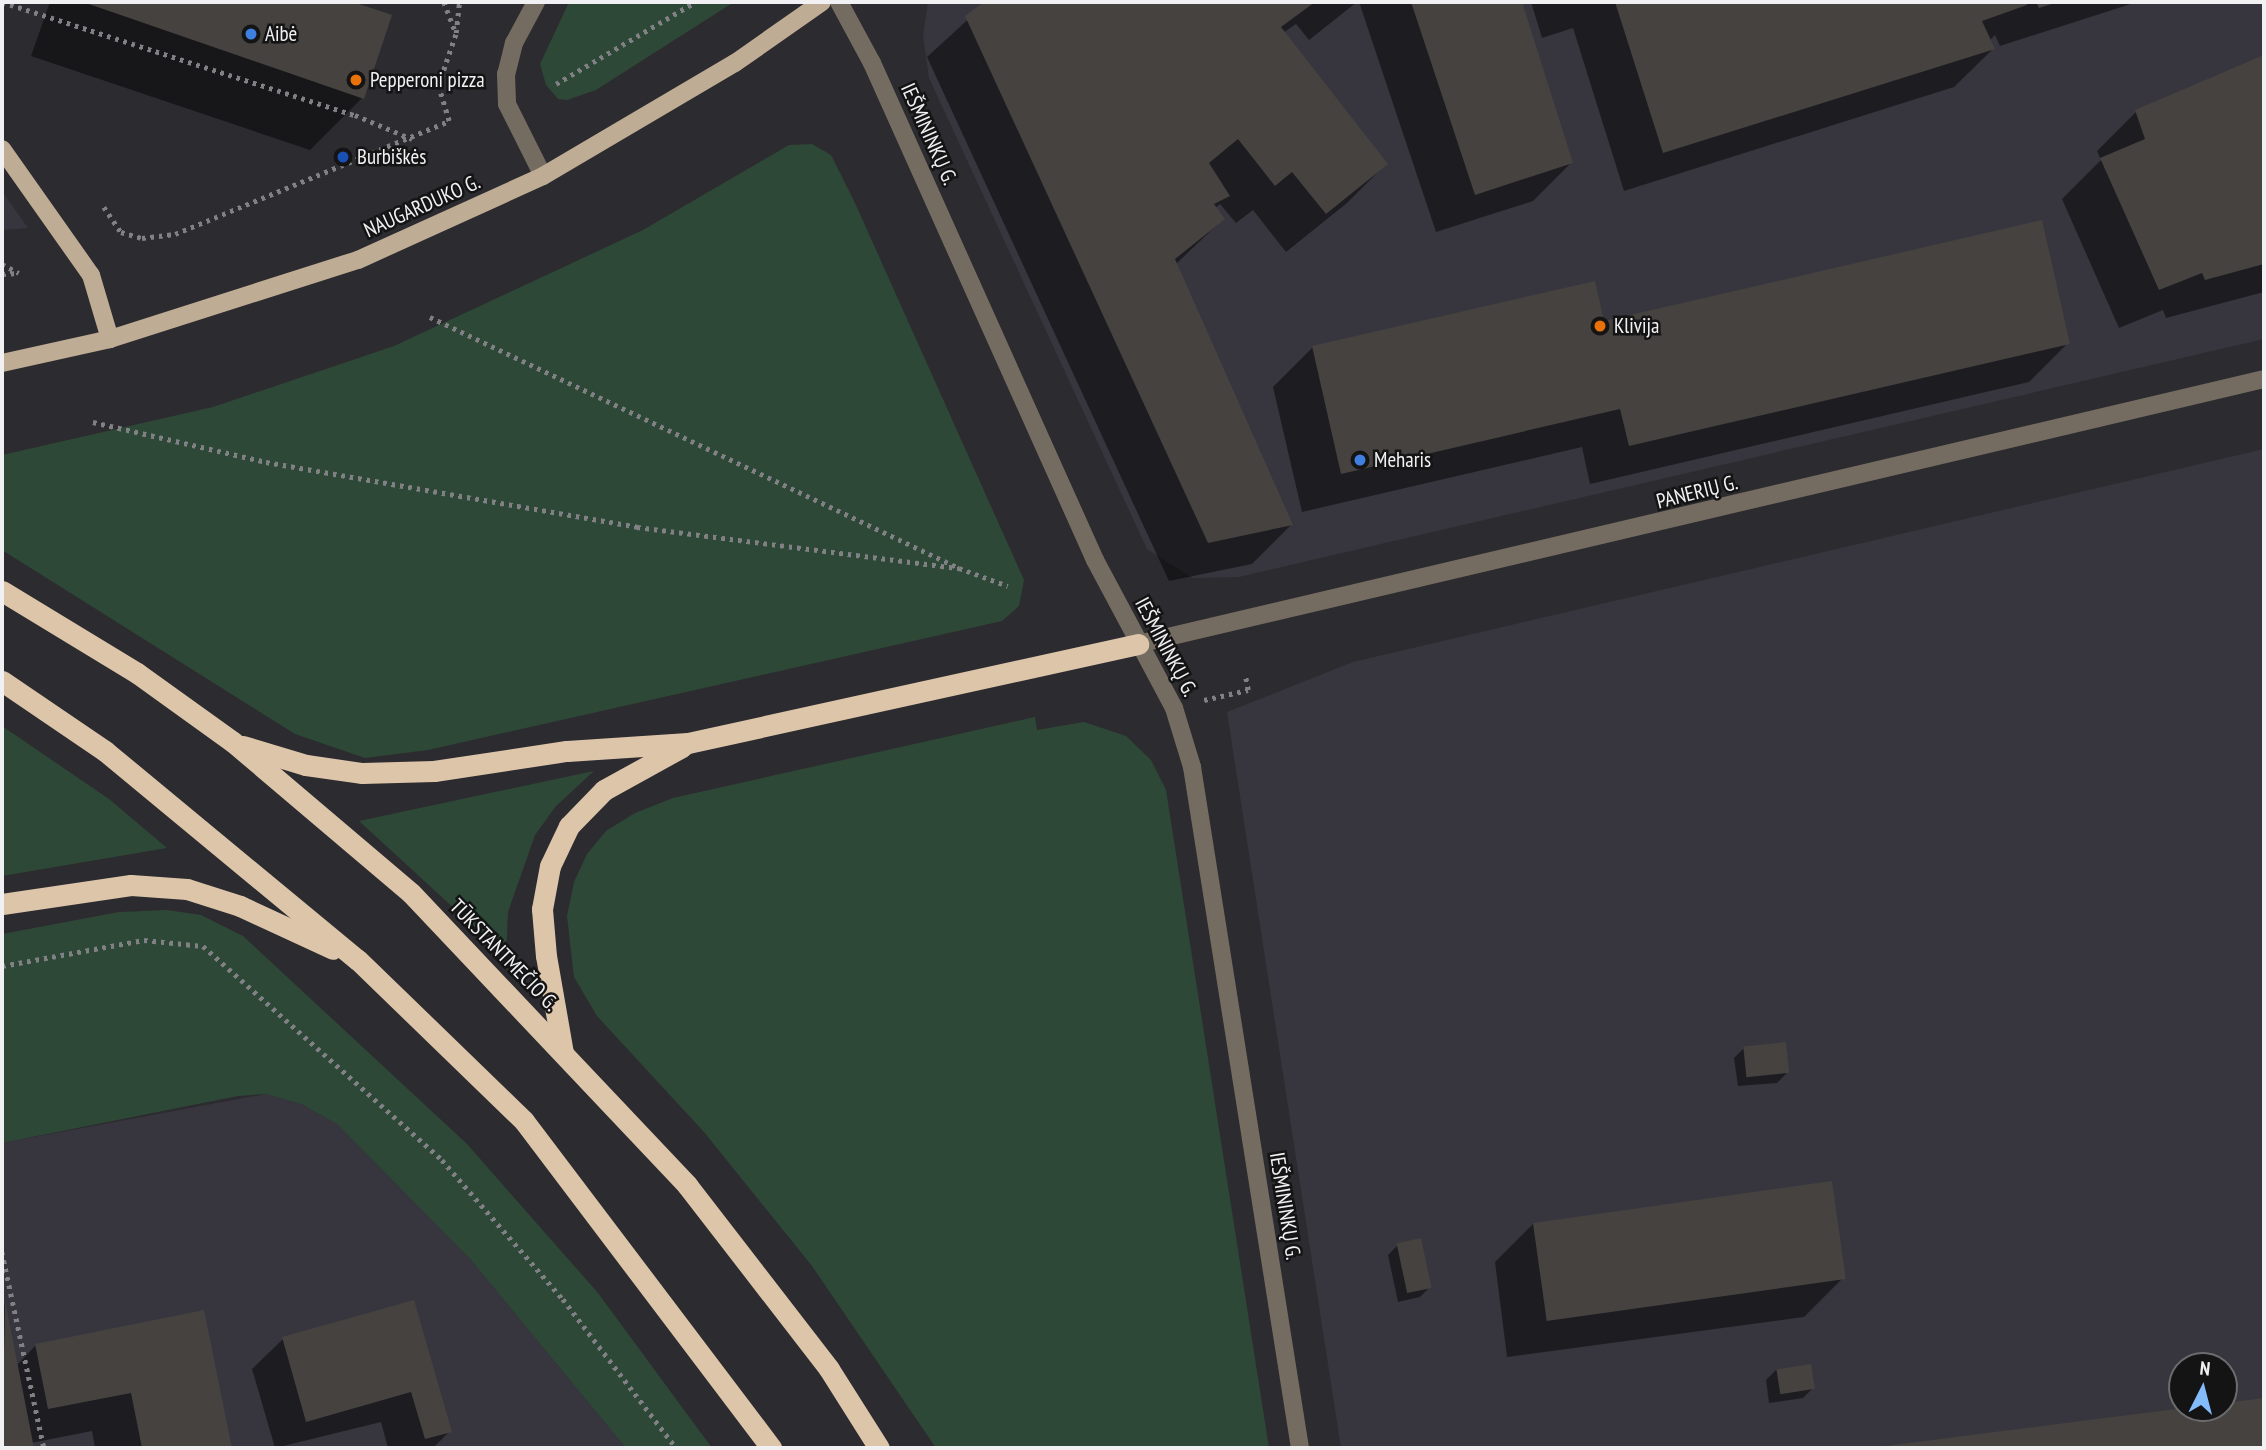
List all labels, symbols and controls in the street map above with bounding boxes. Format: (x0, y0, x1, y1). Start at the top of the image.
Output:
place label: Aibė (265, 21, 297, 47)
marker: Aibė (243, 26, 259, 42)
place label: Pepperoni pizza (370, 67, 485, 93)
marker: Pepperoni pizza (348, 72, 364, 88)
street label: IEŠMININKŲ G. (895, 79, 963, 189)
place label: Burbiškės (357, 144, 426, 170)
marker: Burbiškės (335, 149, 351, 165)
street label: NAUGARDUKO G. (360, 169, 484, 243)
place label: Klivija (1614, 313, 1659, 339)
marker: Klivija (1592, 318, 1608, 334)
place label: Meharis (1374, 447, 1431, 473)
marker: Meharis (1352, 452, 1368, 468)
street label: PANERIŲ G. (1654, 470, 1740, 514)
street label: IEŠMININKŲ G. (1129, 593, 1203, 701)
street label: TŪKSTANTMEČIO G. (444, 894, 564, 1016)
street label: IEŠMININKŲ G. (1264, 1150, 1306, 1262)
north arrow (2168, 1352, 2238, 1422)
text: N (2199, 1356, 2211, 1381)

